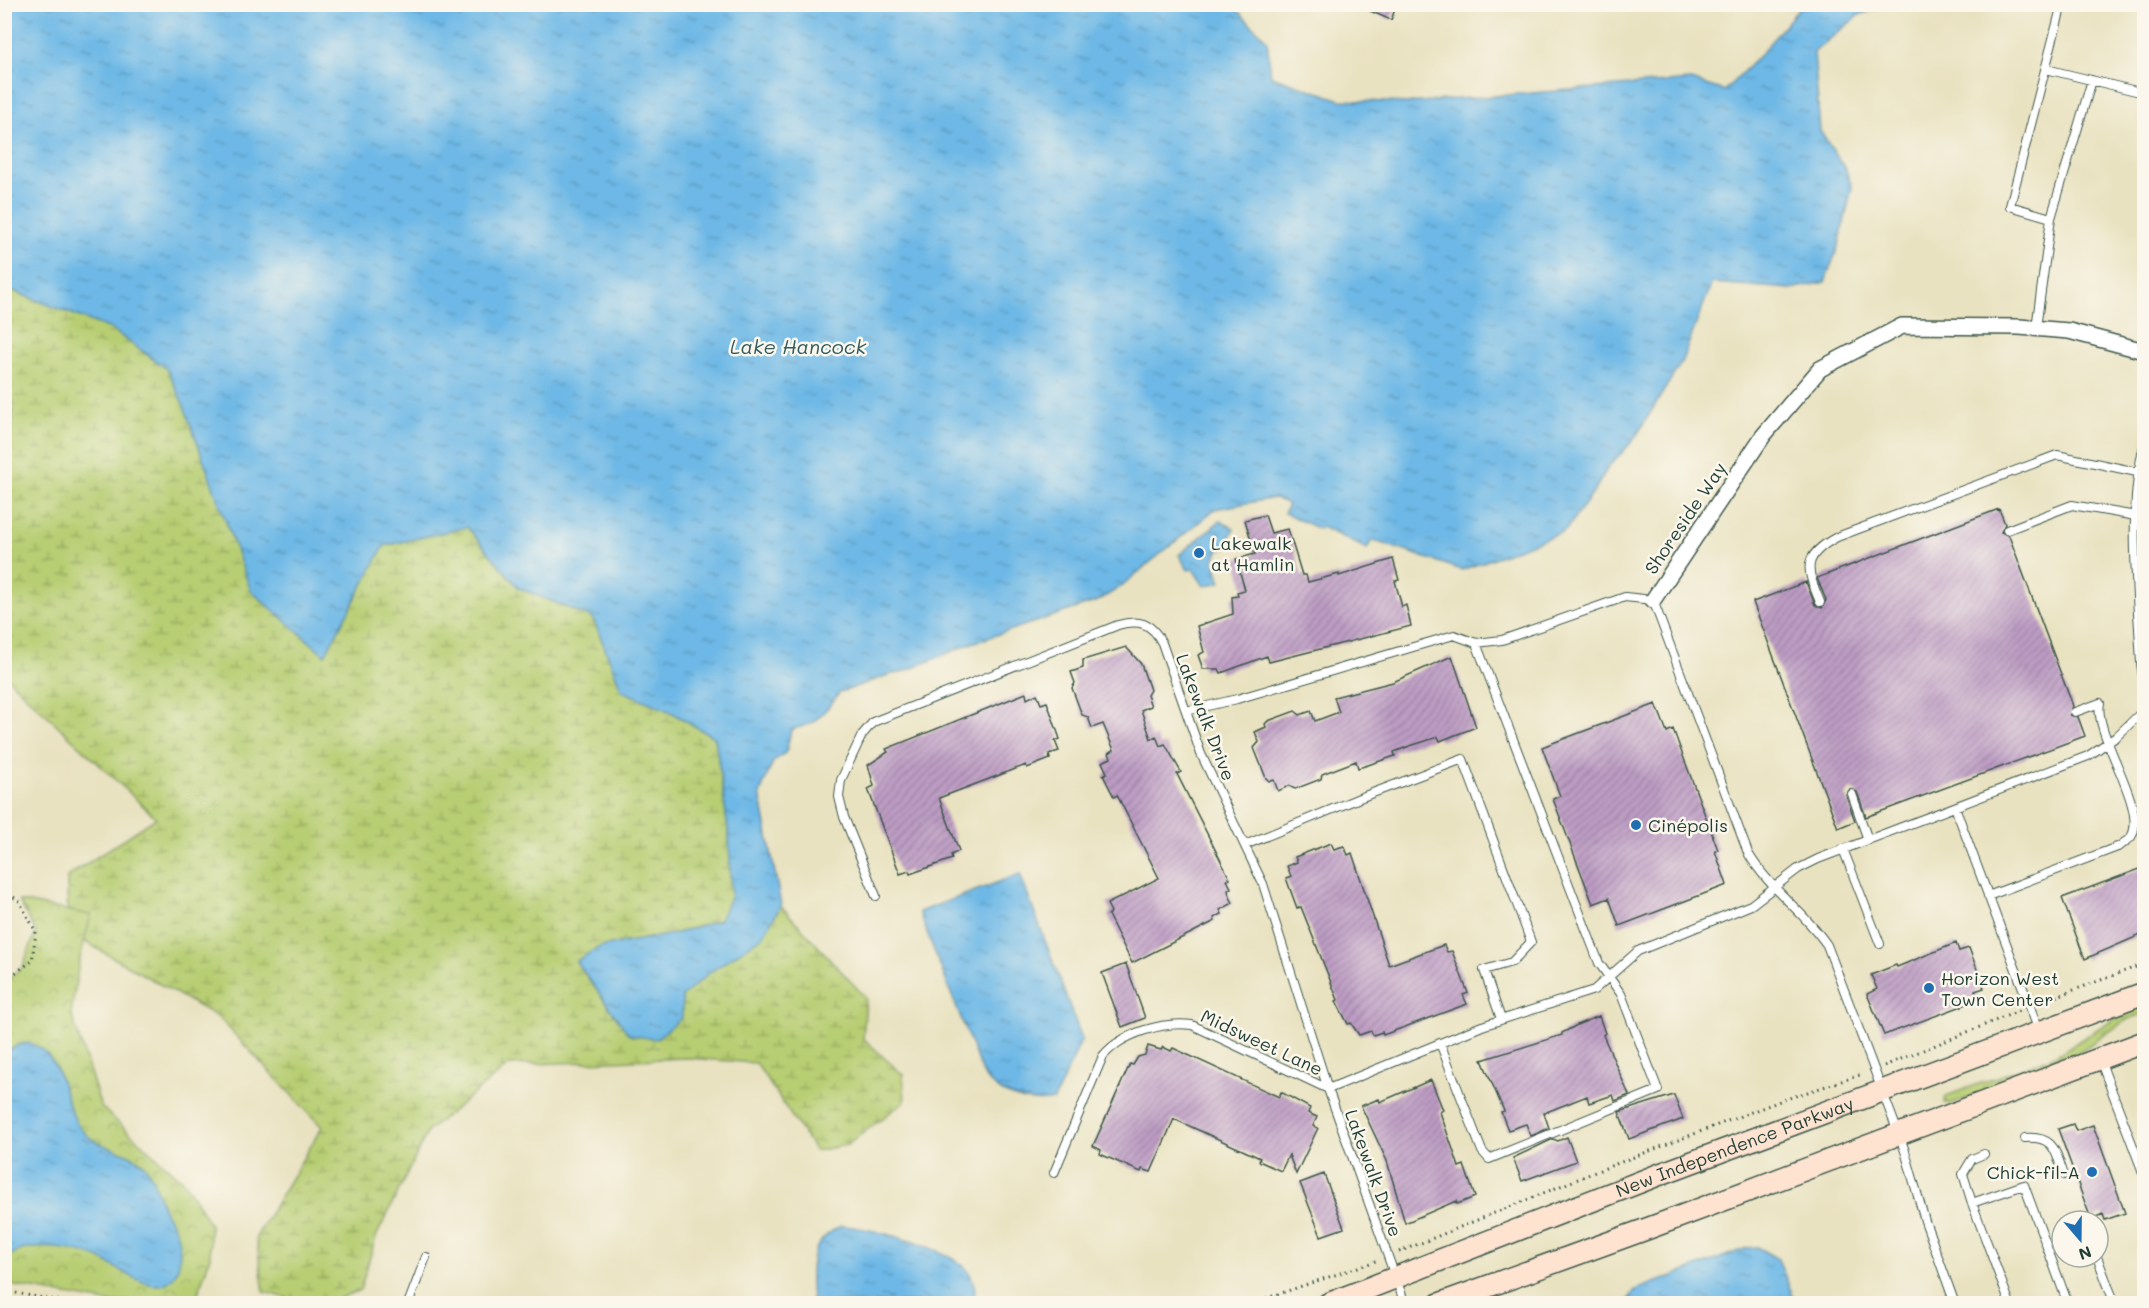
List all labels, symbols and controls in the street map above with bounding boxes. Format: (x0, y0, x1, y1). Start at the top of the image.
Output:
water label: Lake Hancock (730, 333, 866, 359)
street label: Shoreside Way (1639, 457, 1731, 579)
place label: Lakewalk at Hamlin (1211, 531, 1294, 576)
marker: Lakewalk at Hamlin (1192, 546, 1206, 560)
street label: Lakewalk Drive (1171, 650, 1241, 784)
place label: Cinépolis (1648, 813, 1728, 837)
marker: Cinépolis (1629, 818, 1643, 832)
place label: Horizon West Town Center (1941, 966, 2059, 1011)
marker: Horizon West Town Center (1922, 981, 1936, 995)
street label: Midsweet Lane (1197, 1003, 1327, 1081)
street label: New Independence Parkway (1612, 1091, 1857, 1202)
street label: Lakewalk Drive (1340, 1106, 1408, 1240)
place label: Chick-fil-A (1987, 1160, 2080, 1184)
marker: Chick-fil-A (2085, 1165, 2099, 1179)
north arrow (2050, 1209, 2110, 1269)
text: N (2076, 1242, 2095, 1266)

